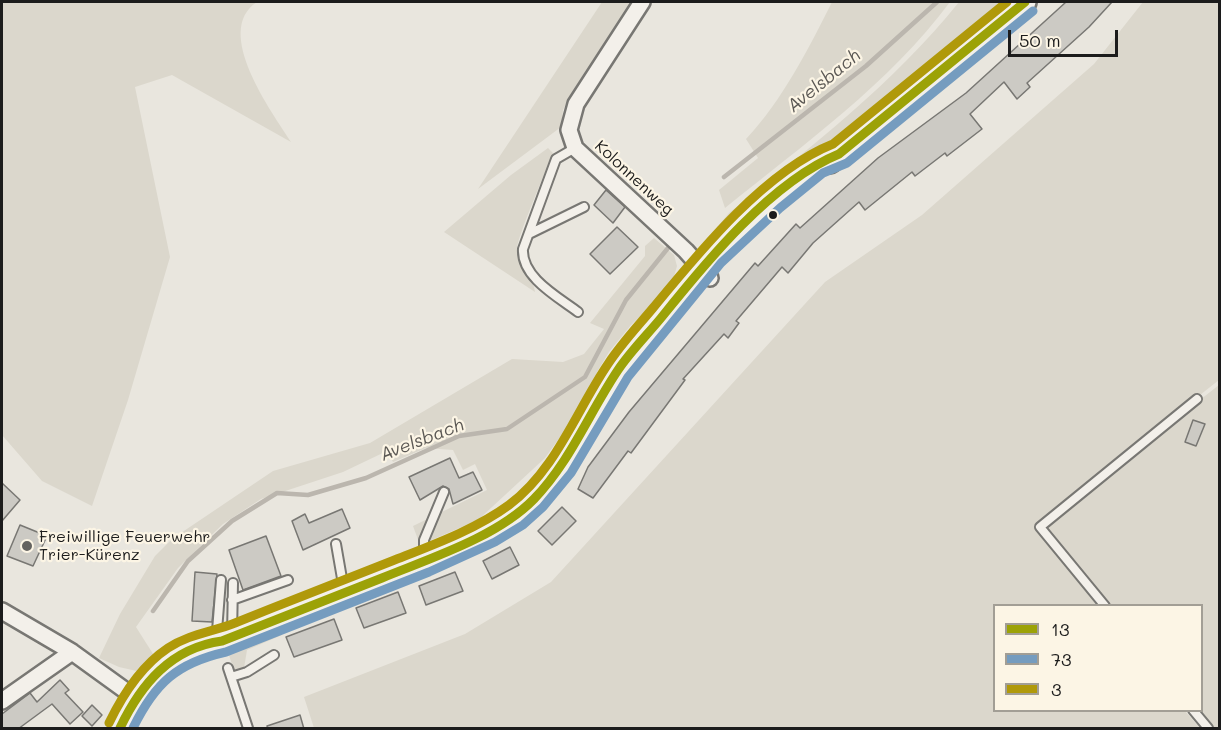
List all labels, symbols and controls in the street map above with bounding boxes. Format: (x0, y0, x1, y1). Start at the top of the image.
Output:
scale bar (1011, 18, 1120, 56)
text: 50 m (1019, 28, 1061, 52)
water label: Avelsbach (783, 45, 865, 117)
street label: Kolonnenweg (591, 137, 677, 219)
unlabelled marker (767, 209, 779, 221)
water label: Avelsbach (377, 414, 467, 466)
place label: Freiwillige Feuerwehr Trier-Kürenz (39, 527, 210, 565)
marker: Freiwillige Feuerwehr Trier-Kürenz (20, 539, 34, 553)
legend (993, 604, 1203, 712)
text: 13 (1051, 617, 1070, 641)
text: 73 (1051, 647, 1072, 671)
text: 3 (1051, 677, 1062, 701)

